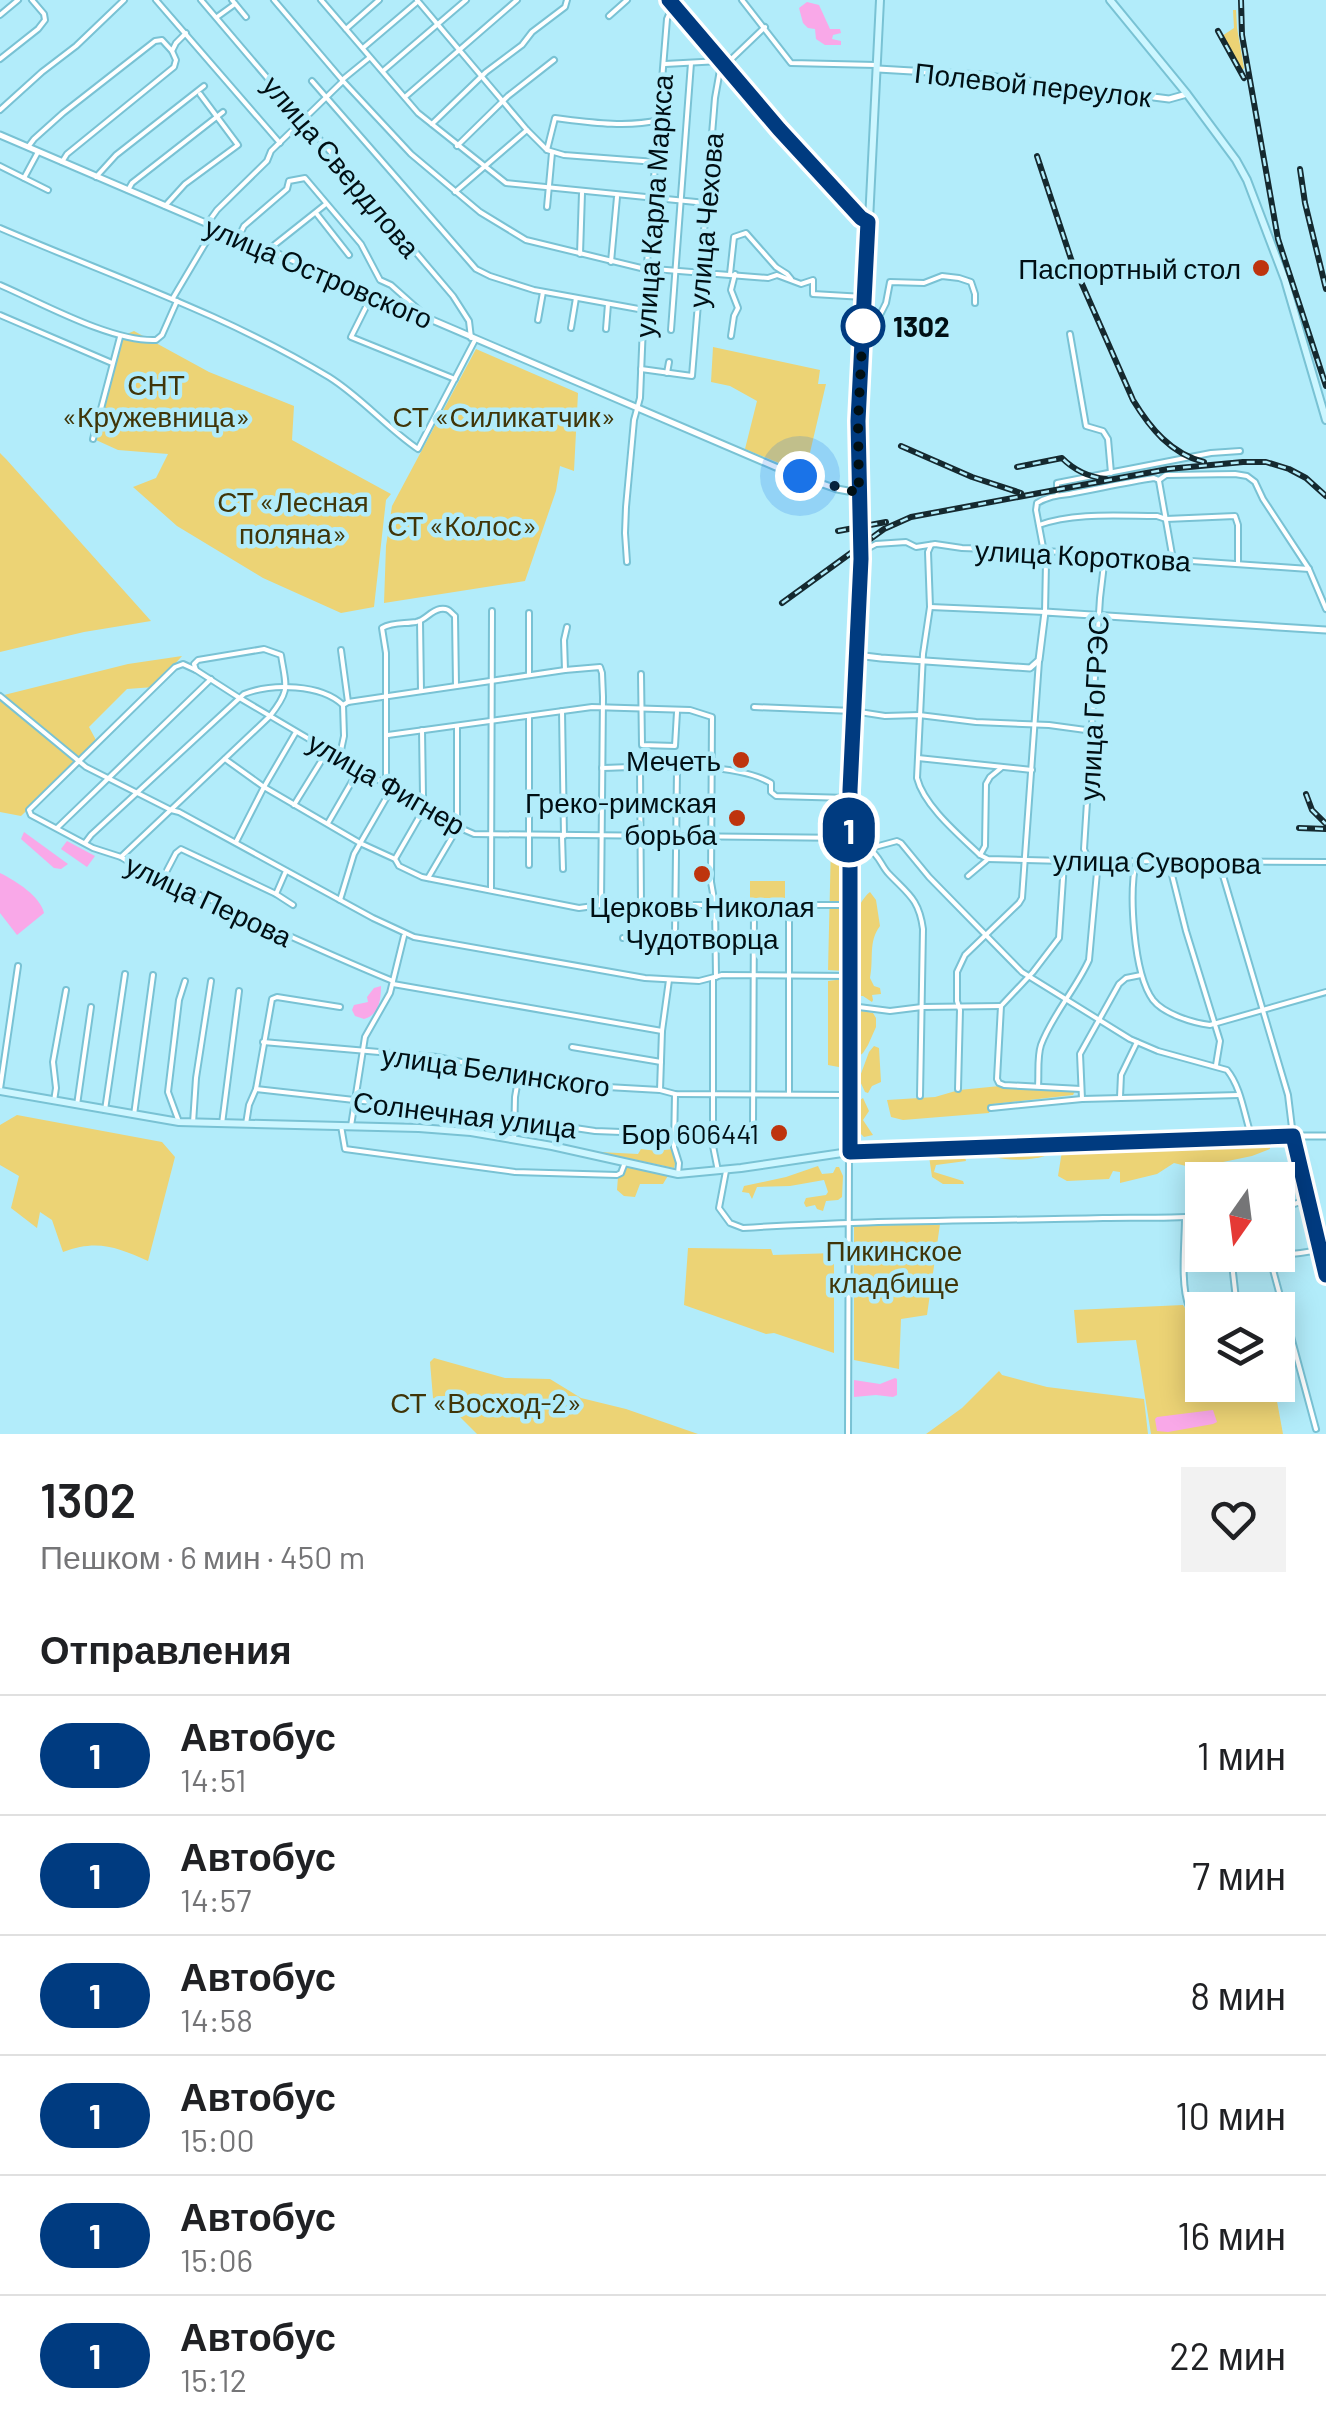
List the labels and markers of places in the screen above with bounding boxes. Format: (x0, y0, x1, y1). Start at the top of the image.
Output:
place label: Паспортный стол (1018, 251, 1241, 285)
marker: Паспортный стол (1250, 257, 1272, 279)
marker: 1302 (842, 305, 884, 347)
place label: 1302 (893, 309, 950, 343)
place label: Мечеть (626, 743, 721, 777)
marker: Мечеть (730, 749, 752, 771)
place label: Греко-римская борьба (525, 785, 717, 851)
marker: Греко-римская борьба (726, 807, 748, 829)
marker: Церковь Николая Чудотворца (691, 863, 713, 885)
place label: Церковь Николая Чудотворца (589, 889, 815, 955)
place label: Бор 606441 (621, 1116, 759, 1150)
marker: Бор 606441 (768, 1122, 790, 1144)

